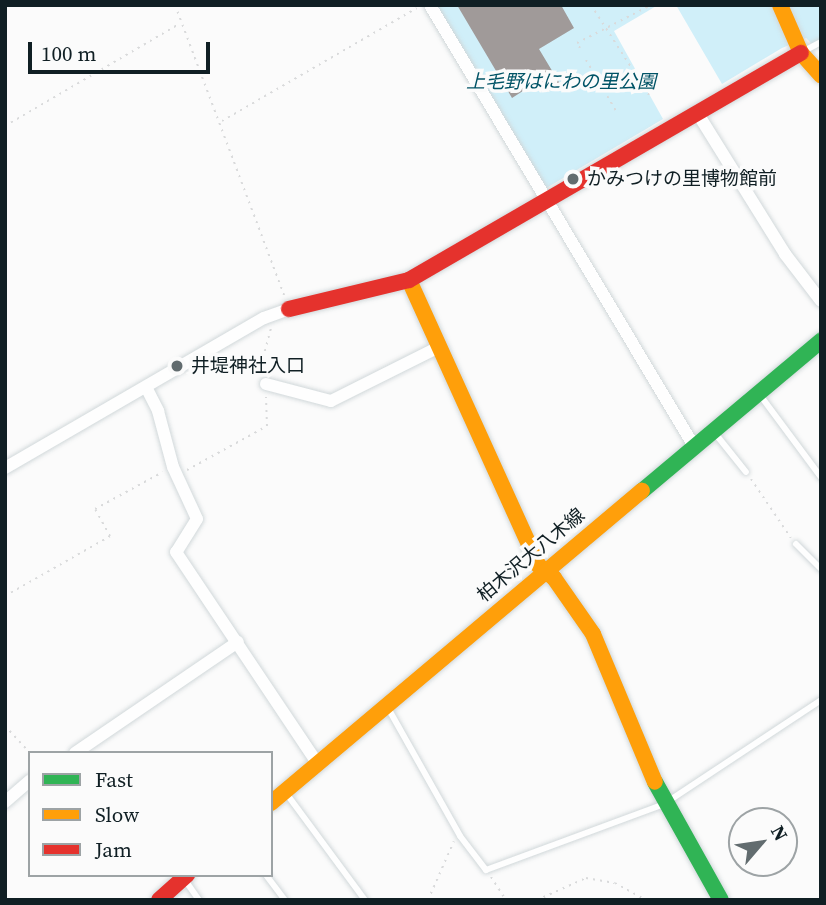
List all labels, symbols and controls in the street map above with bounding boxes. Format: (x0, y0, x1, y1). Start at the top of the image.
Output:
scale bar (32, 28, 214, 72)
text: 100 m (41, 39, 96, 68)
park label: 上毛野はにわの里公園 (466, 71, 656, 93)
place label: かみつけの里博物館前 (587, 168, 777, 190)
marker: かみつけの里博物館前 (565, 171, 581, 187)
place label: 井堤神社入口 (191, 355, 305, 377)
marker: 井堤神社入口 (169, 358, 185, 374)
street label: 柏木沢大八木線 (473, 504, 589, 606)
legend (28, 751, 273, 877)
text: Fast (95, 765, 133, 794)
text: Slow (95, 800, 139, 829)
north arrow (728, 807, 798, 877)
text: N (765, 820, 794, 845)
text: Jam (95, 835, 132, 864)

